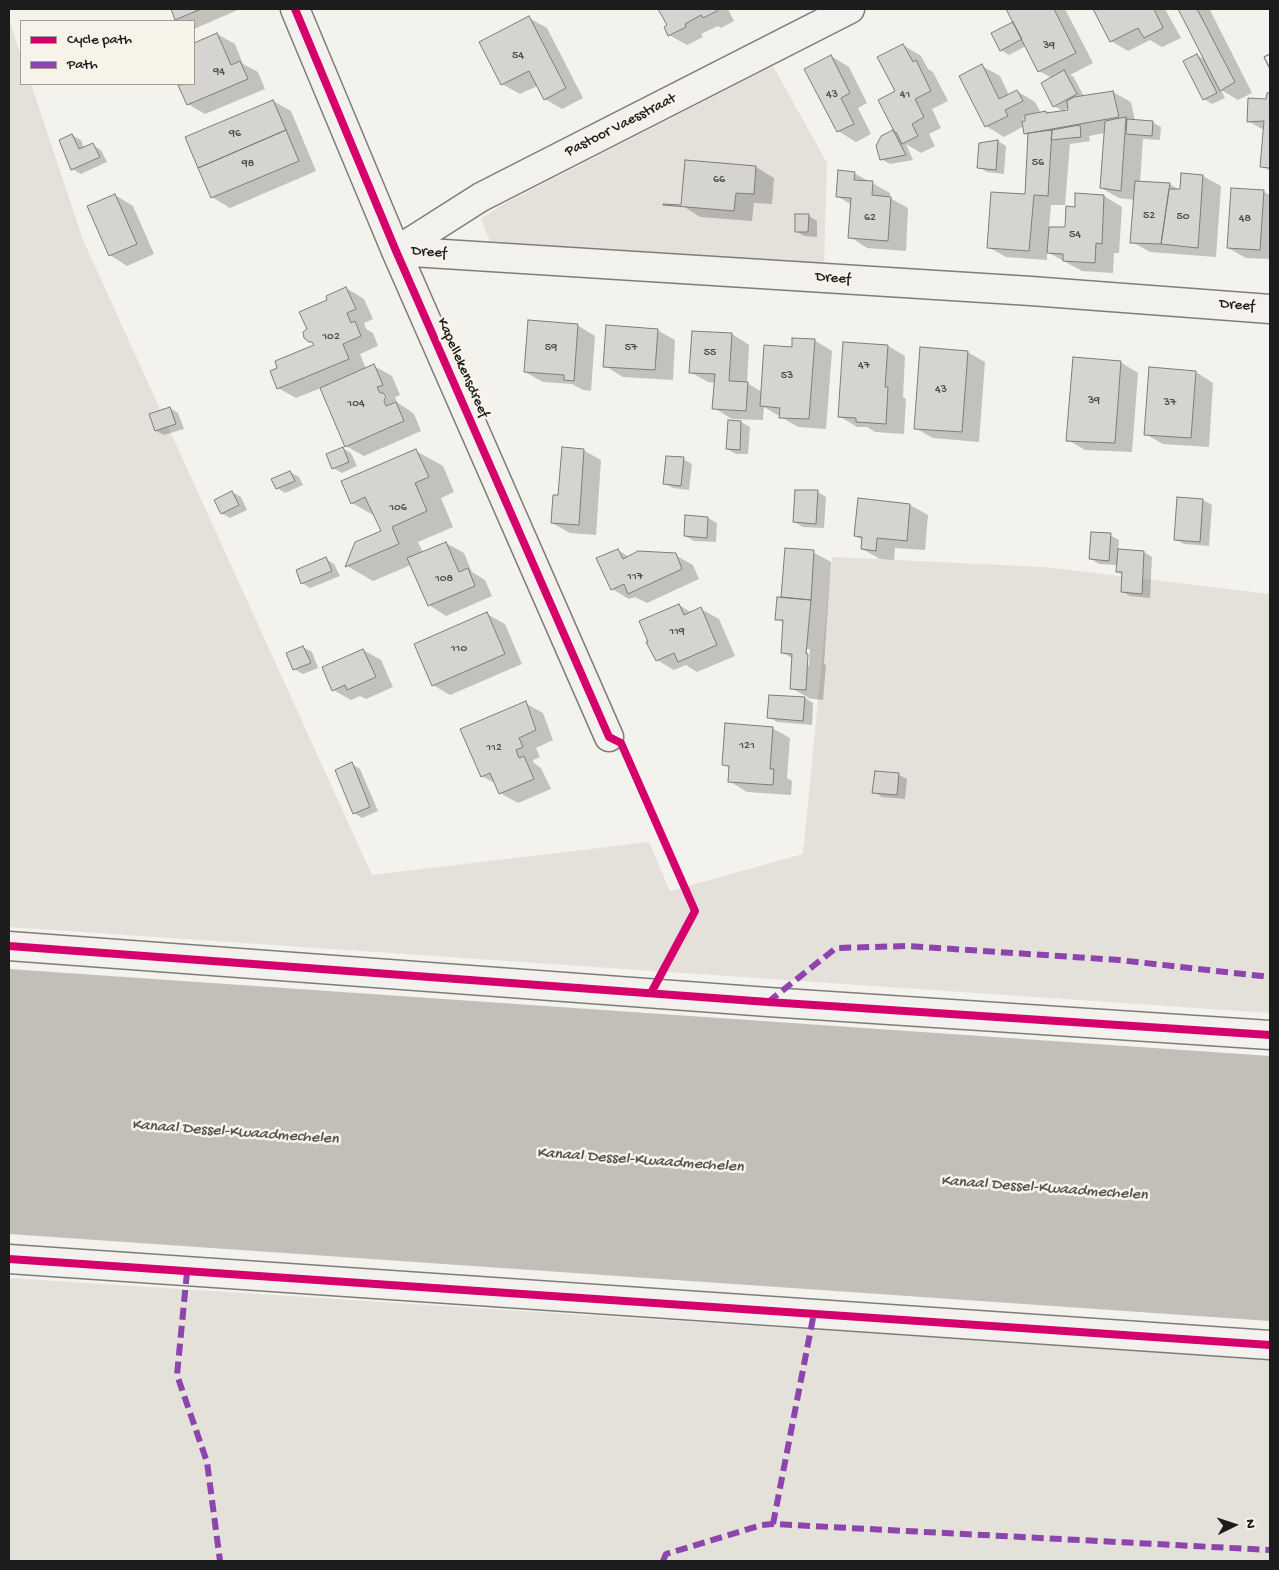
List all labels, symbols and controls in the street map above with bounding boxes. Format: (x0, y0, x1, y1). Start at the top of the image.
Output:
legend (20, 20, 195, 85)
text: Cycle path (67, 31, 132, 49)
house number: 39 (1043, 39, 1055, 53)
house number: 54 (512, 49, 524, 63)
text: Path (67, 56, 98, 74)
house number: 94 (213, 65, 225, 79)
house number: 43 (826, 88, 838, 102)
house number: 41 (900, 88, 910, 102)
street label: Pastoor Vaesstraat (562, 90, 680, 162)
house number: 96 (229, 127, 241, 141)
house number: 56 (1032, 156, 1044, 170)
house number: 98 (242, 157, 254, 171)
house number: 66 (713, 173, 725, 187)
house number: 52 (1143, 209, 1155, 223)
house number: 50 (1176, 210, 1190, 224)
house number: 62 (864, 211, 876, 225)
house number: 48 (1239, 212, 1251, 226)
house number: 54 (1069, 228, 1081, 242)
street label: Dreef (411, 243, 447, 263)
street label: Dreef (815, 269, 851, 289)
street label: Dreef (1219, 296, 1255, 316)
street label: Kapellekensdreef (432, 315, 492, 421)
house number: 102 (322, 330, 340, 344)
house number: 59 (545, 341, 557, 355)
house number: 57 (625, 341, 637, 355)
house number: 55 (704, 346, 716, 360)
house number: 47 (858, 359, 870, 373)
house number: 53 (781, 369, 793, 383)
house number: 43 (935, 383, 947, 397)
house number: 39 (1088, 394, 1100, 408)
house number: 37 (1164, 396, 1176, 410)
house number: 104 (347, 397, 365, 411)
house number: 106 (389, 501, 407, 515)
house number: 117 (627, 570, 643, 584)
house number: 108 (435, 572, 453, 586)
house number: 119 (669, 625, 685, 639)
house number: 110 (451, 642, 467, 656)
house number: 121 (739, 739, 755, 753)
house number: 112 (486, 741, 502, 755)
water label: Kanaal Dessel-Kwaadmechelen (131, 1116, 339, 1150)
water label: Kanaal Dessel-Kwaadmechelen (536, 1144, 744, 1178)
water label: Kanaal Dessel-Kwaadmechelen (940, 1172, 1148, 1206)
north arrow (1209, 1500, 1259, 1550)
text: N (1241, 1519, 1258, 1529)

